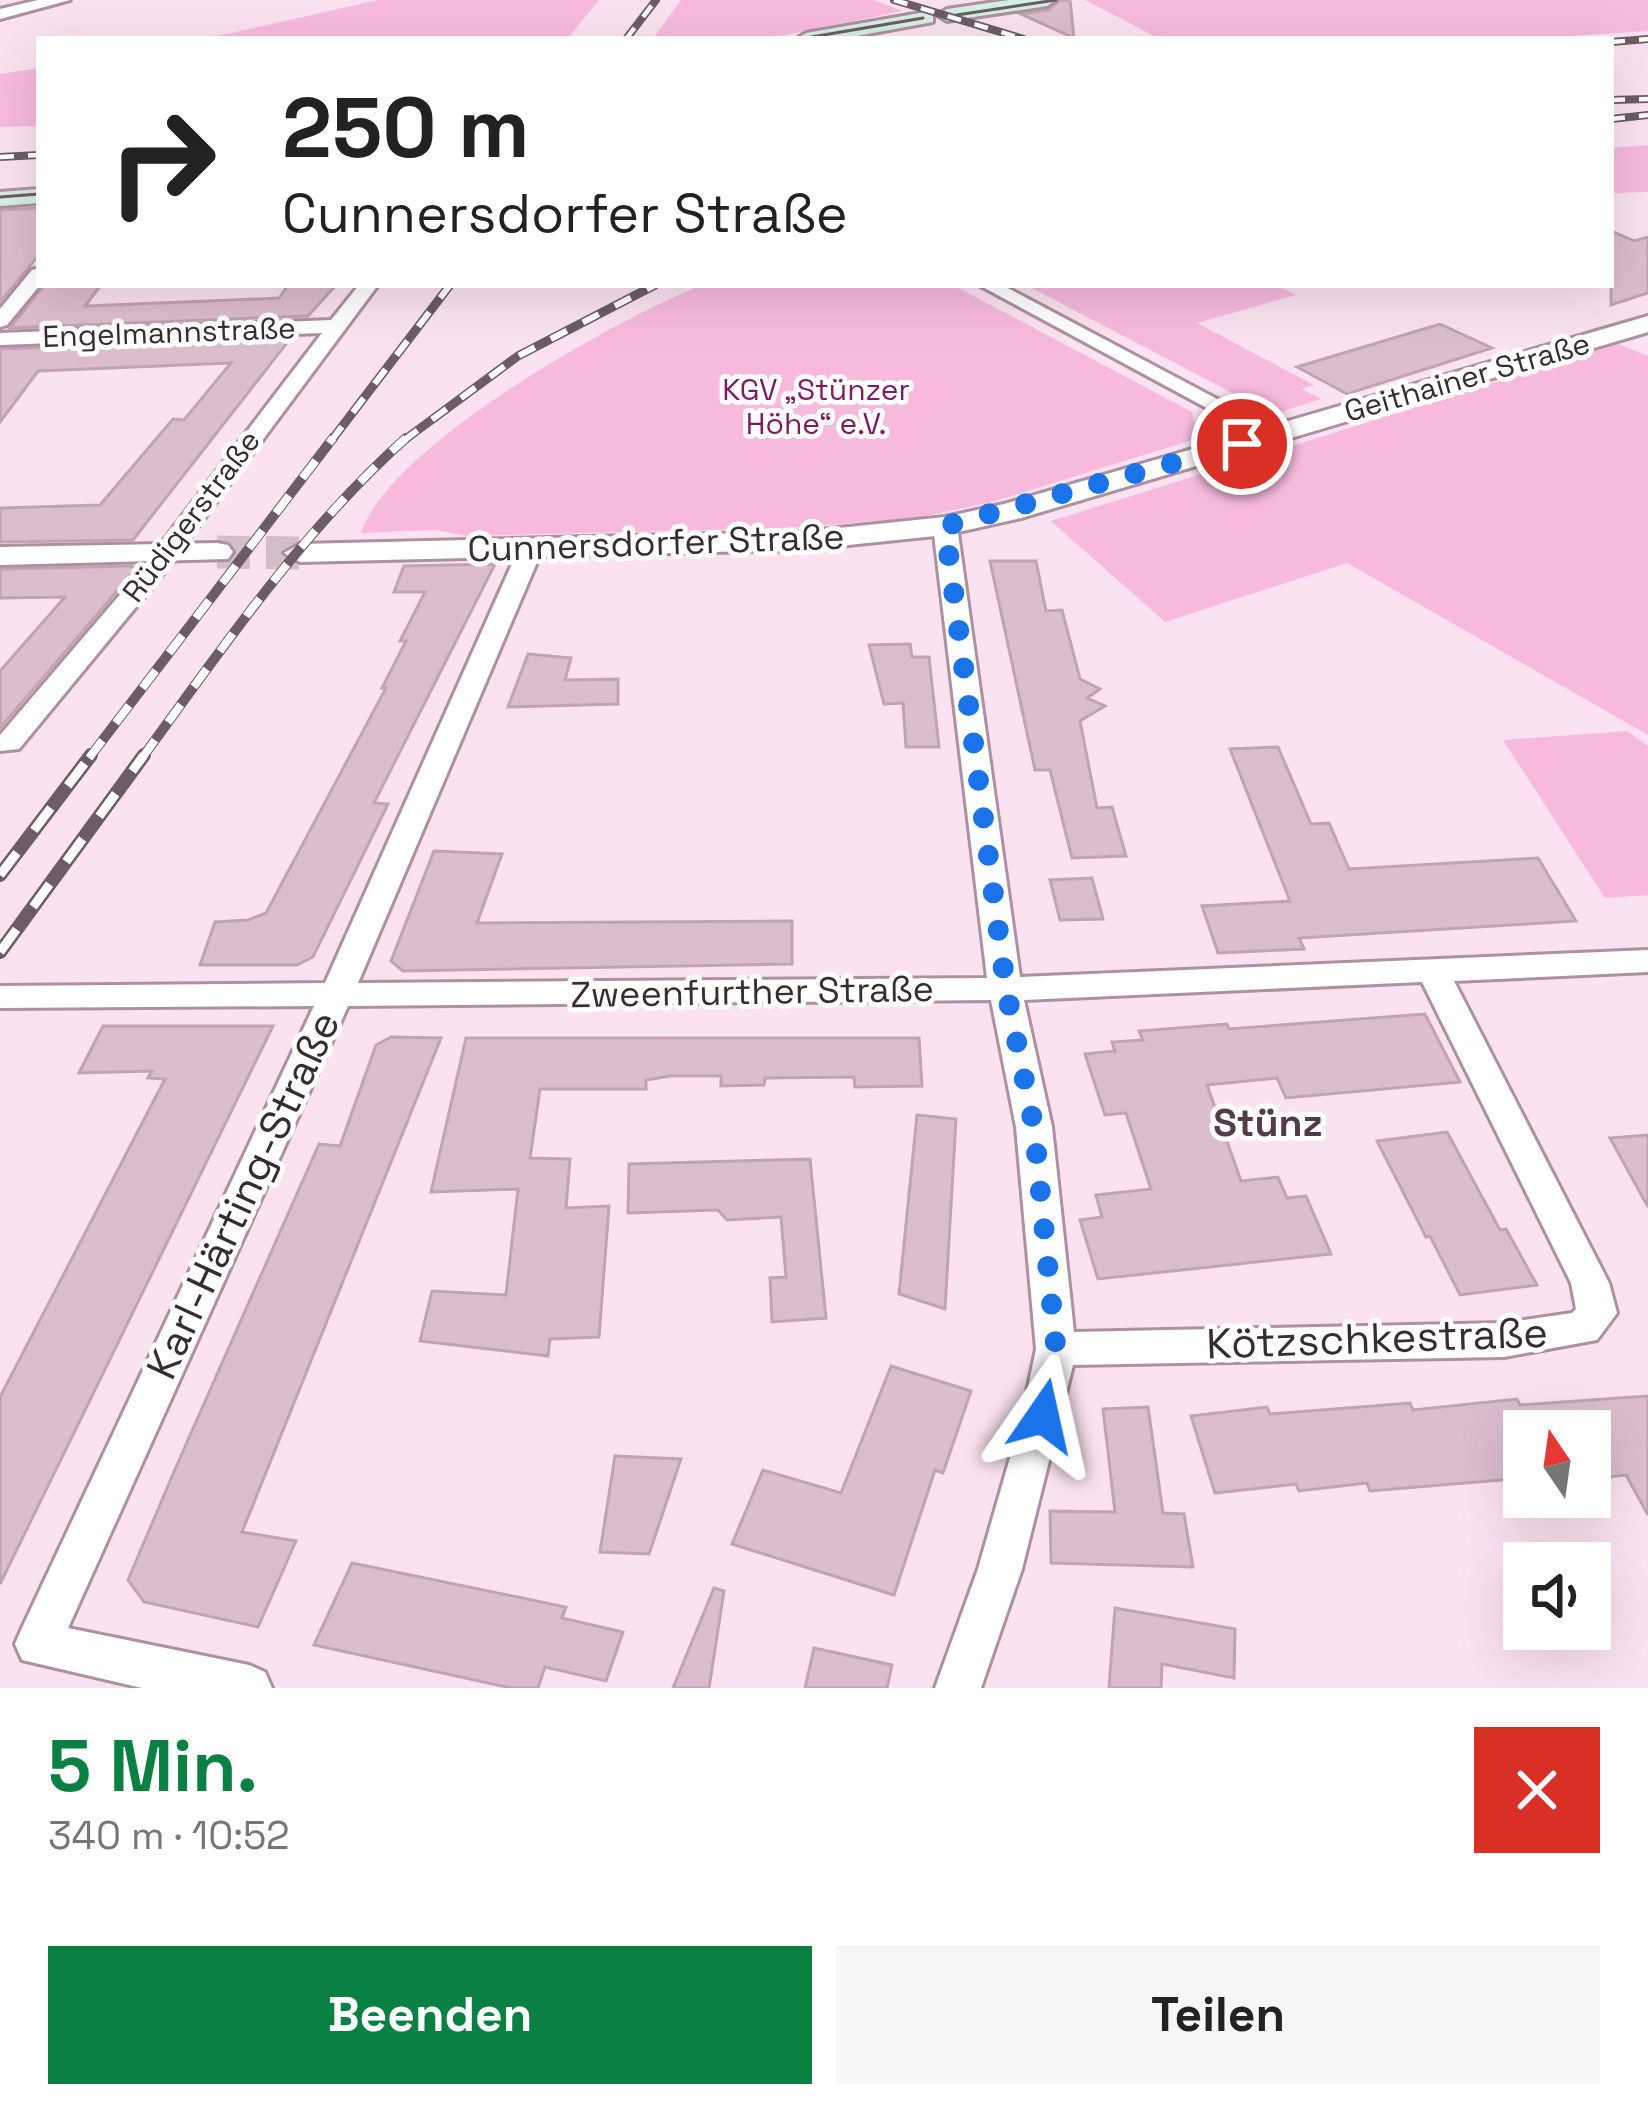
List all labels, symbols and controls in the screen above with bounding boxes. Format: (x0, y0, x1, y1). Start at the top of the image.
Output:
text: 250 m (282, 74, 530, 182)
icon: right (84, 84, 240, 240)
text: Cunnersdorfer Straße (282, 179, 848, 248)
street label: Engelmannstraße (42, 308, 296, 356)
street label: Geithainer Straße (1340, 323, 1594, 431)
park label: KGV „Stünzer Höhe“ e.V. (722, 370, 910, 443)
pin (1191, 393, 1293, 495)
icon: arrive (1209, 411, 1275, 477)
street label: Rüdigerstraße (113, 422, 269, 610)
street label: Cunnersdorfer Straße (467, 513, 845, 573)
street label: Zweenfurther Straße (570, 966, 934, 1018)
street label: Karl-Härting-Straße (135, 1003, 351, 1387)
district label: Stünz (1213, 1098, 1323, 1147)
street label: Kötzschkestraße (1205, 1306, 1549, 1370)
position arrow (980, 1353, 1106, 1479)
north arrow (1503, 1410, 1611, 1518)
map controls (1503, 1410, 1611, 1650)
button: sound (1503, 1542, 1611, 1650)
text: 5 Min. (48, 1720, 258, 1812)
button: close (1474, 1727, 1600, 1853)
text: 340 m · 10:52 (48, 1811, 290, 1860)
button: Beenden (48, 1946, 812, 2084)
button: Teilen (836, 1946, 1600, 2084)

